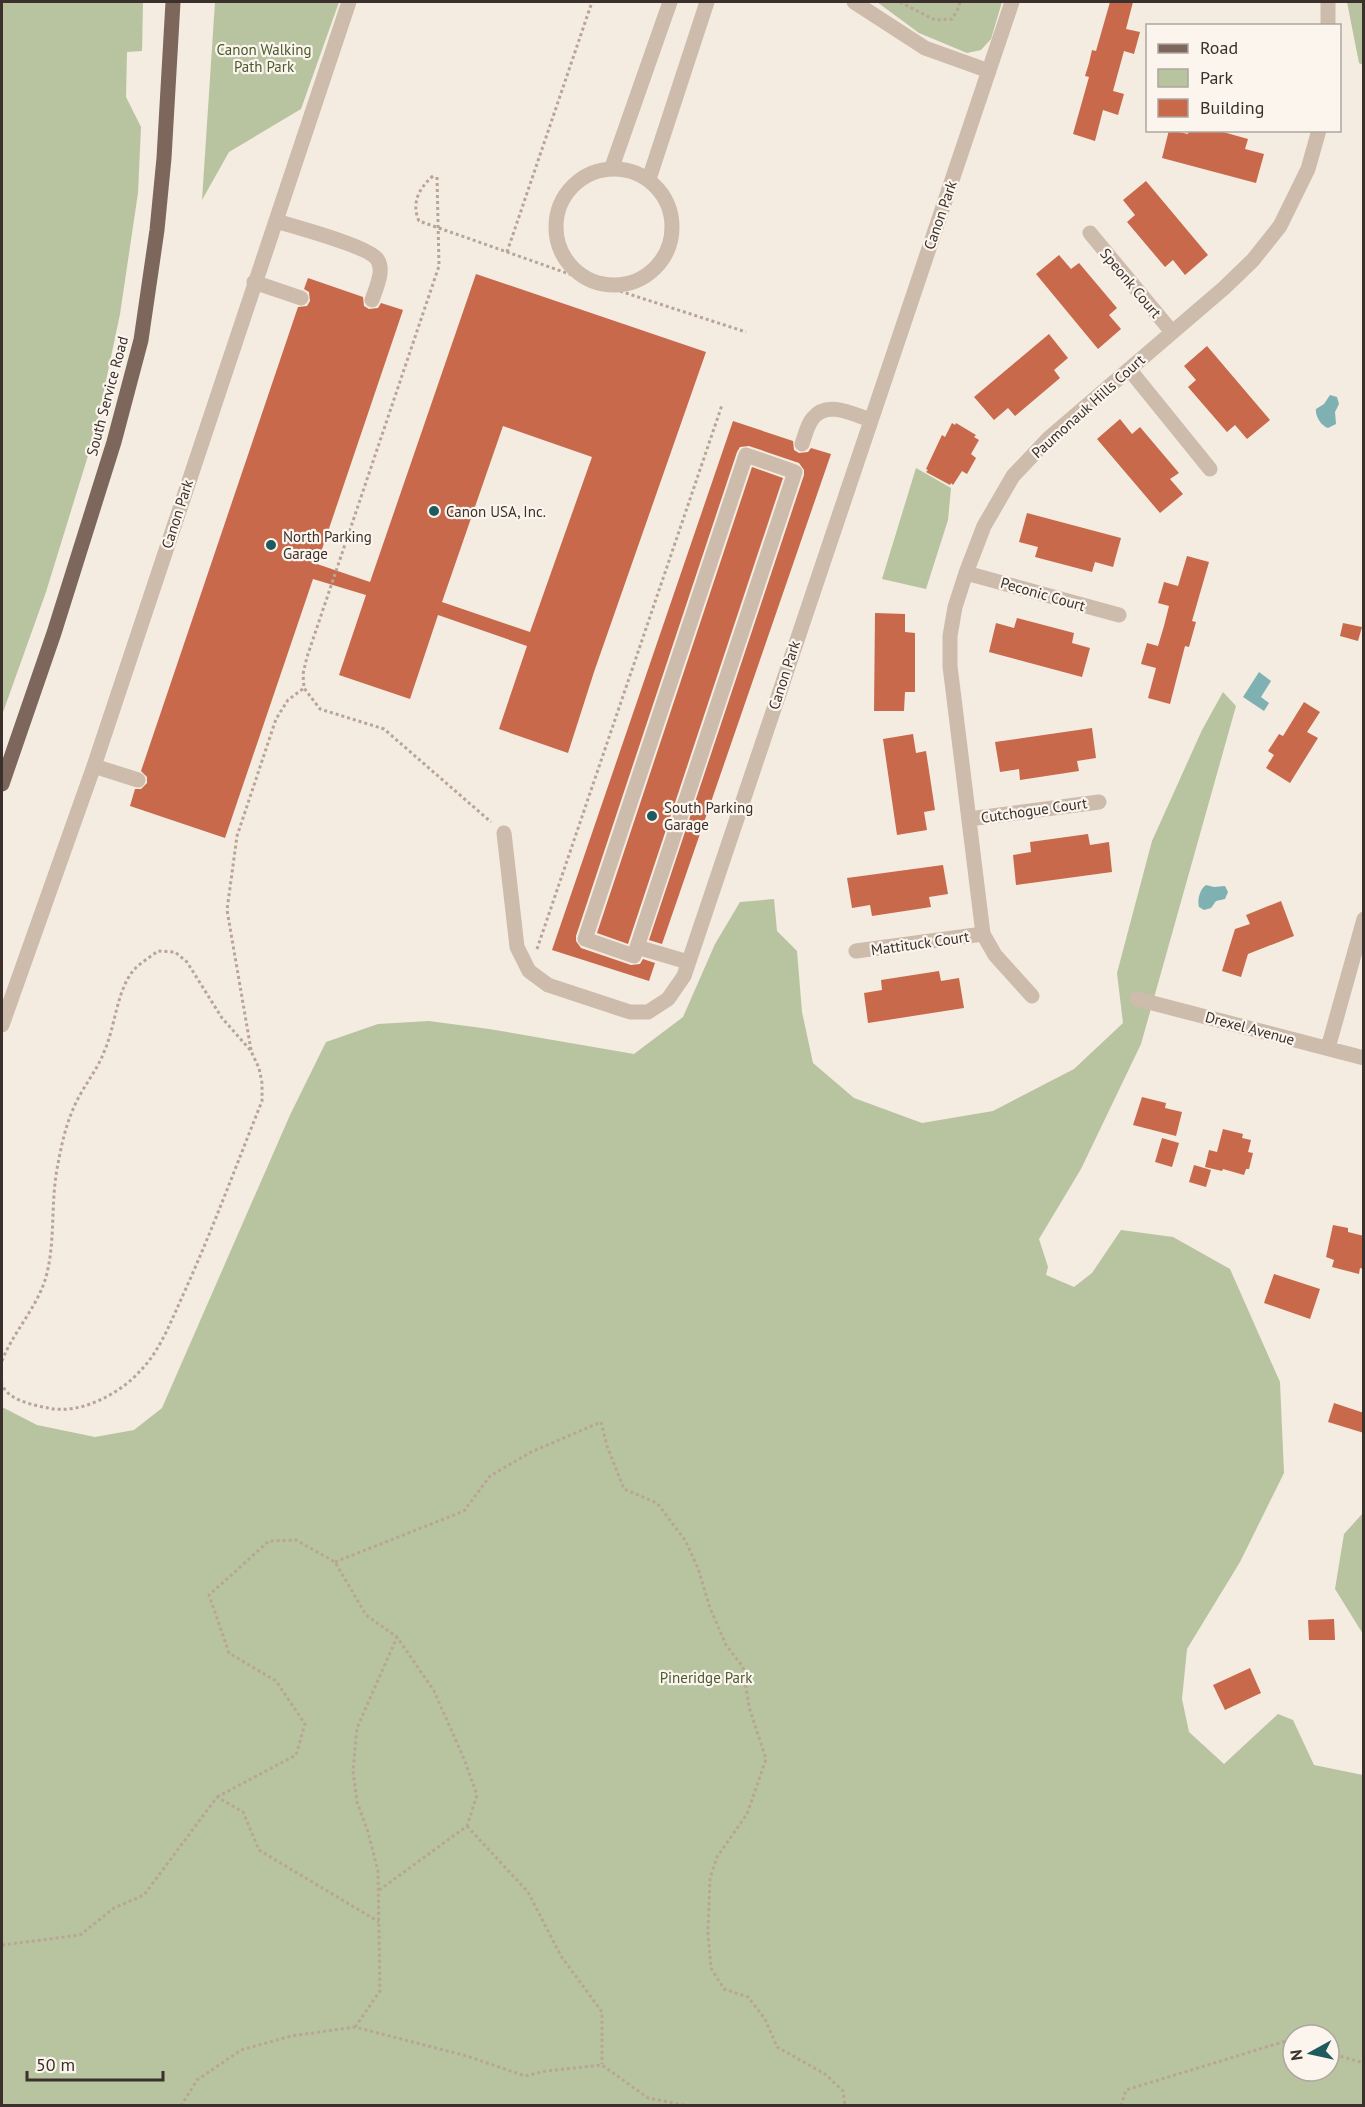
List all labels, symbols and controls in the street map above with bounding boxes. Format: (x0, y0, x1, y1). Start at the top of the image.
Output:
legend (1146, 24, 1341, 132)
text: Road (1200, 36, 1238, 59)
park label: Canon Walking Path Park (216, 40, 312, 76)
text: Park (1200, 66, 1233, 89)
text: Building (1200, 96, 1264, 119)
street label: Canon Park (919, 177, 961, 252)
street label: Speonk Court (1096, 244, 1166, 322)
street label: South Service Road (82, 334, 132, 458)
street label: Paumonauk Hills Court (1027, 350, 1149, 462)
street label: Canon Park (157, 476, 197, 551)
place label: Canon USA, Inc. (446, 502, 546, 521)
marker: Canon USA, Inc. (427, 504, 441, 518)
place label: North Parking Garage (283, 527, 372, 563)
marker: North Parking Garage (264, 538, 278, 552)
street label: Peconic Court (998, 573, 1088, 615)
street label: Canon Park (764, 637, 804, 712)
street label: Cutchogue Court (980, 793, 1088, 827)
place label: South Parking Garage (664, 798, 753, 834)
marker: South Parking Garage (645, 809, 659, 823)
street label: Mattituck Court (870, 927, 970, 959)
street label: Drexel Avenue (1203, 1007, 1297, 1049)
park label: Pineridge Park (660, 1668, 753, 1687)
north arrow (1281, 2023, 1341, 2083)
scale bar (27, 2044, 164, 2082)
text: N (1286, 2048, 1307, 2062)
text: 50 m (36, 2053, 75, 2076)

